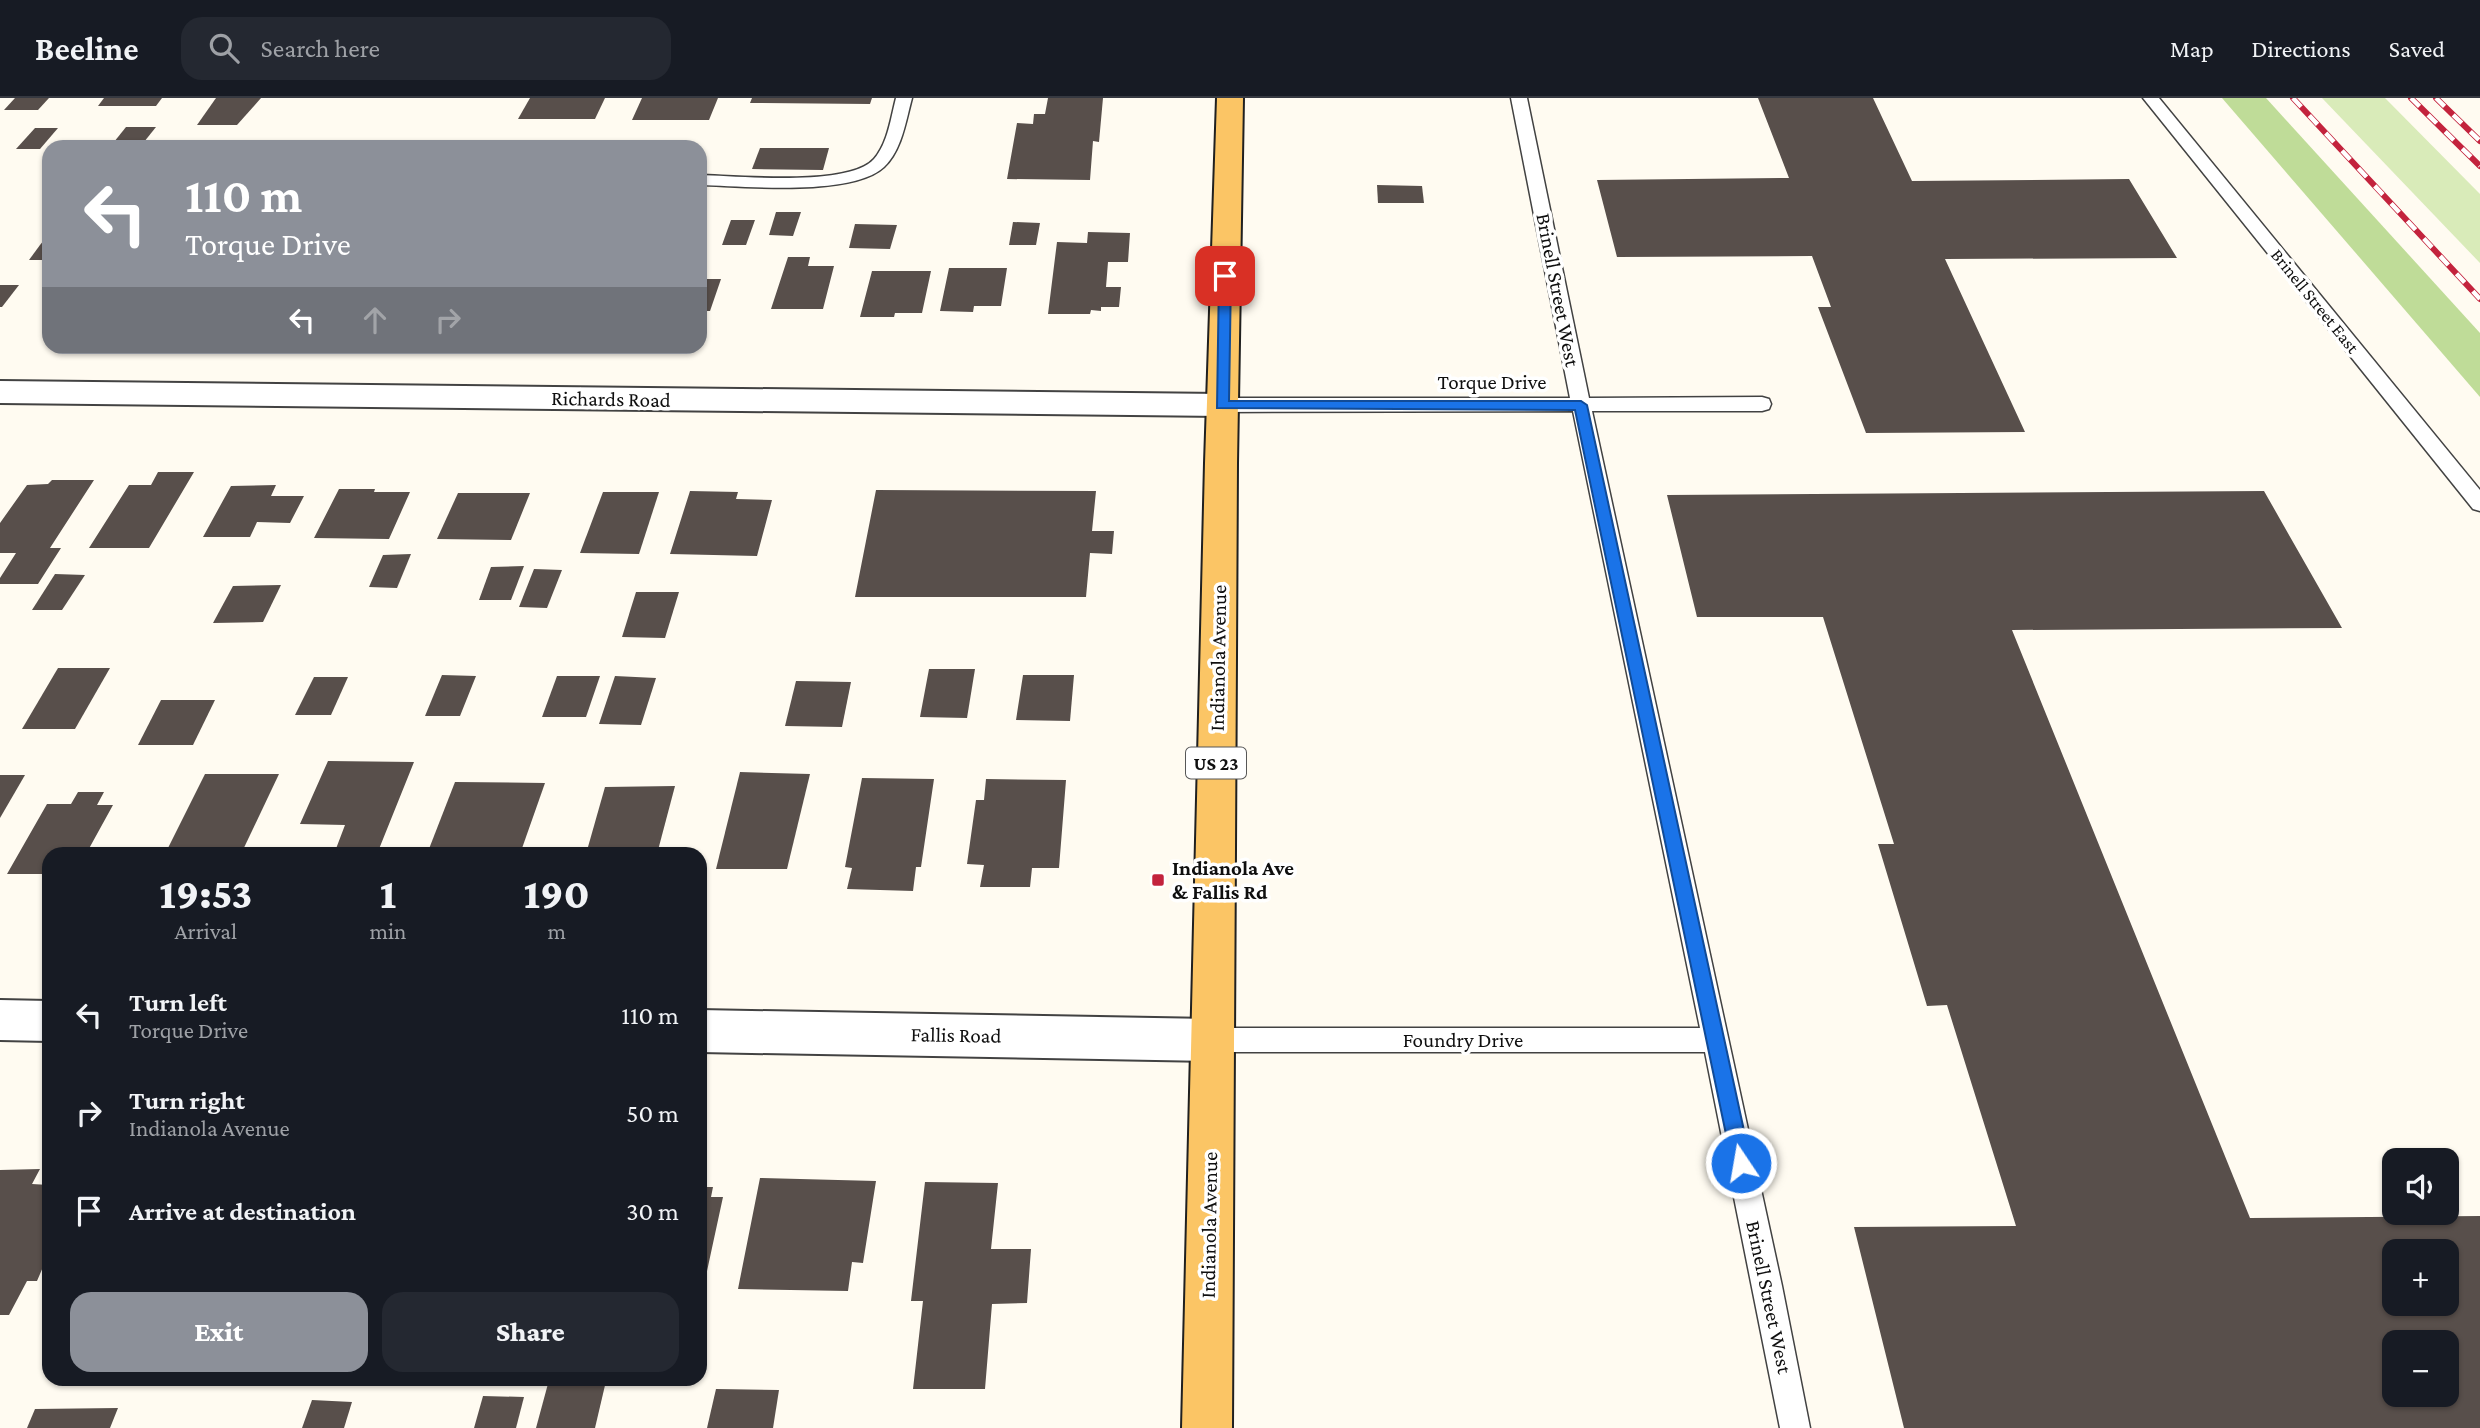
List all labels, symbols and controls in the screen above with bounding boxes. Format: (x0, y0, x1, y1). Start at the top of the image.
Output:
search box (181, 17, 671, 80)
icon: search (205, 29, 243, 67)
text: Beeline (35, 30, 139, 67)
text: Search here (261, 34, 380, 63)
text: Map (2170, 35, 2214, 62)
text: Directions (2252, 35, 2351, 62)
text: Saved (2389, 35, 2445, 62)
icon: left (70, 168, 161, 259)
text: 110 m (185, 168, 302, 223)
street label: Brinell Street West (1531, 211, 1585, 370)
text: Torque Drive (185, 226, 351, 262)
street label: Brinell Street East (2267, 245, 2364, 358)
pin (1195, 246, 1255, 306)
icon: arrive (1206, 257, 1244, 295)
icon: left (283, 301, 321, 339)
icon: ahead (356, 301, 394, 339)
icon: right (429, 301, 467, 339)
street label: Torque Drive (1438, 370, 1546, 394)
street label: Richards Road (551, 386, 671, 412)
street label: Indianola Avenue (1205, 584, 1231, 732)
road number: US 23 (1186, 748, 1246, 778)
place label: Indianola Ave & Fallis Rd (1172, 856, 1294, 904)
text: 19:53 (159, 870, 252, 917)
text: 1 (380, 870, 396, 917)
text: 190 (524, 870, 590, 917)
marker: Indianola Ave & Fallis Rd (1150, 872, 1166, 888)
text: Arrival (174, 918, 237, 944)
text: min (369, 918, 406, 944)
text: m (547, 918, 566, 944)
text: Turn left (129, 988, 227, 1017)
icon: left (70, 996, 108, 1034)
text: 110 m (621, 1001, 679, 1030)
text: Torque Drive (129, 1017, 248, 1043)
street label: Fallis Road (910, 1022, 1002, 1048)
street label: Foundry Drive (1403, 1028, 1523, 1052)
text: Turn right (129, 1086, 245, 1115)
icon: right (70, 1094, 108, 1132)
text: 50 m (626, 1099, 679, 1128)
text: Indianola Avenue (129, 1115, 290, 1141)
position arrow (1704, 1126, 1778, 1200)
map controls (2382, 1148, 2459, 1407)
button: sound (2382, 1148, 2459, 1225)
street label: Indianola Avenue (1196, 1151, 1222, 1299)
icon: arrive (70, 1192, 108, 1230)
text: Arrive at destination (129, 1197, 356, 1226)
text: 30 m (626, 1197, 679, 1226)
street label: Brinell Street West (1741, 1218, 1797, 1377)
button: + (2382, 1239, 2459, 1316)
button: Exit (70, 1292, 368, 1372)
button: Share (382, 1292, 679, 1372)
button: − (2382, 1330, 2459, 1407)

